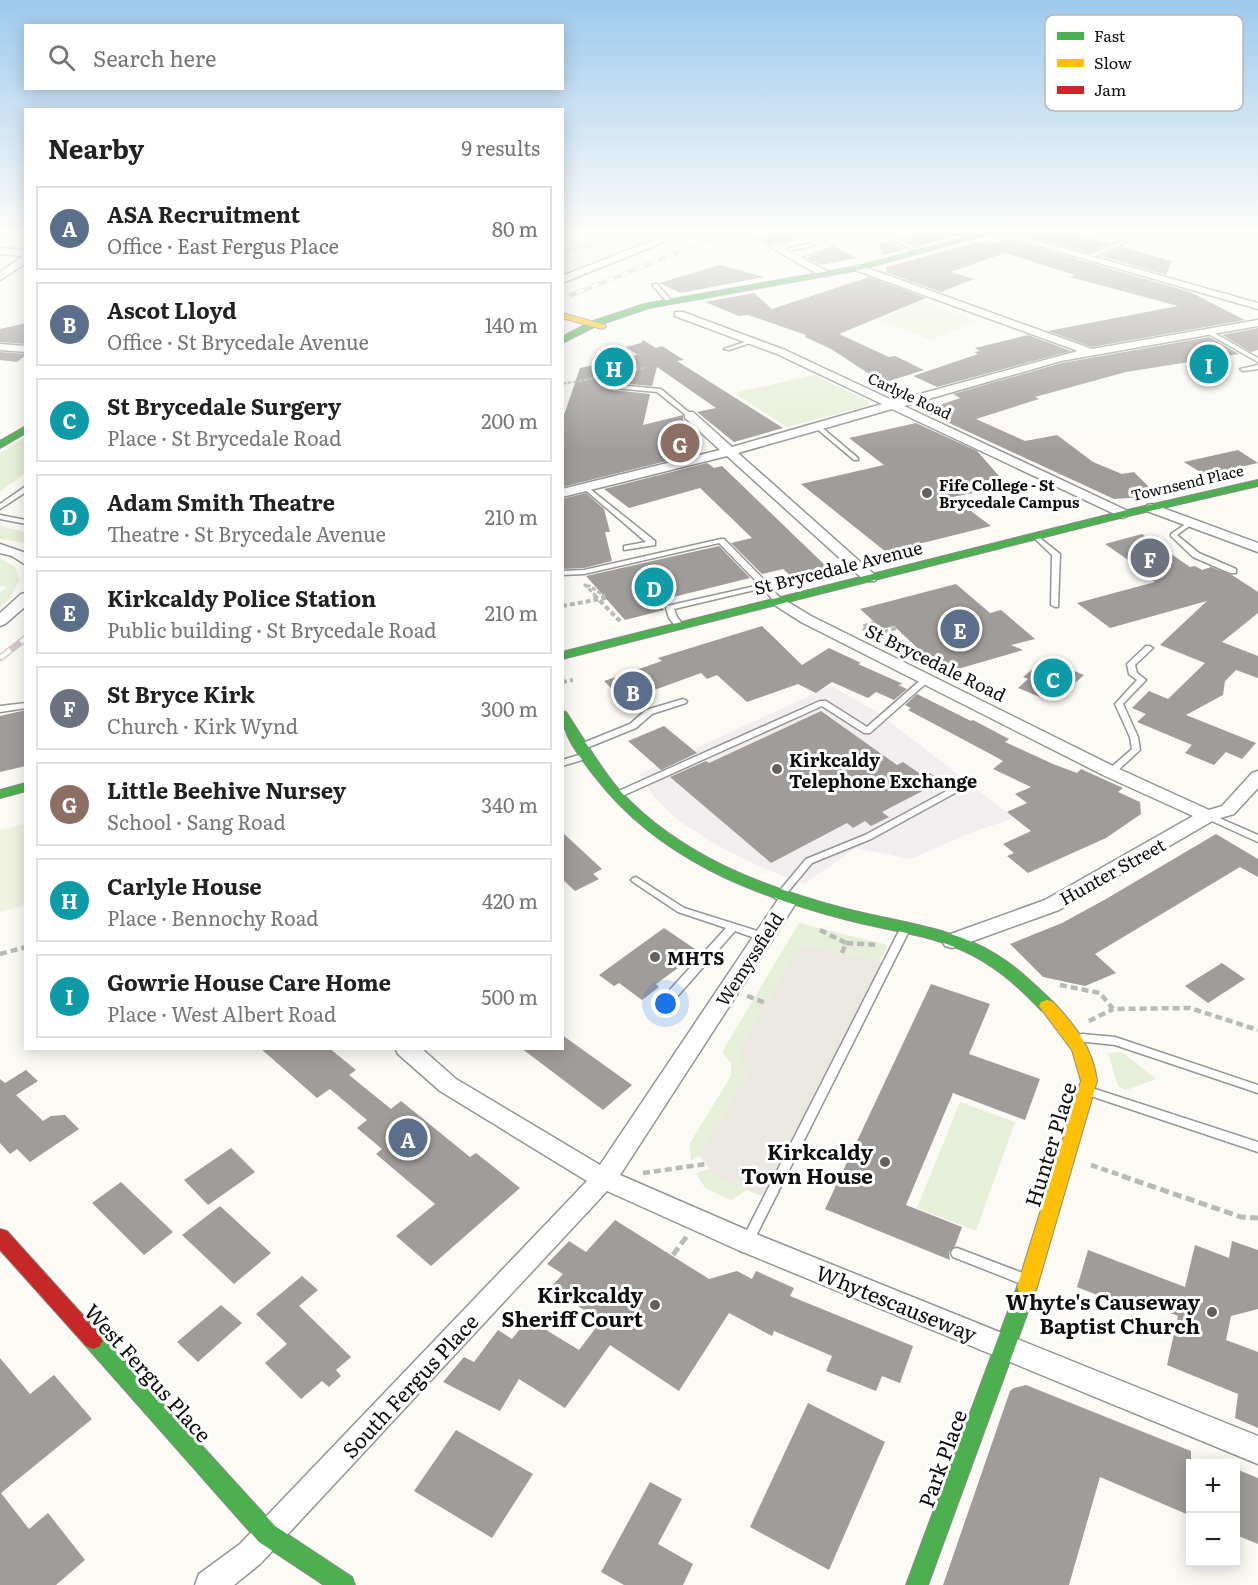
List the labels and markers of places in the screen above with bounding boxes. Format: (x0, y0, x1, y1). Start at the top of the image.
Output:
pin: I (1190, 342, 1228, 386)
pin: H (594, 344, 634, 389)
pin: G (660, 420, 700, 466)
place label: Fife College - St Brycedale Campus (939, 473, 1080, 513)
marker: Fife College - St Brycedale Campus (920, 486, 934, 500)
pin: F (1130, 536, 1170, 580)
pin: D (634, 564, 674, 610)
pin: E (940, 606, 980, 652)
pin: C (1034, 656, 1072, 700)
pin: B (614, 668, 652, 714)
place label: Kirkcaldy Telephone Exchange (789, 746, 977, 794)
marker: Kirkcaldy Telephone Exchange (770, 762, 784, 776)
place label: MHTS (667, 944, 724, 971)
marker: MHTS (648, 950, 662, 964)
pin: A (388, 1116, 428, 1160)
place label: Kirkcaldy Town House (741, 1135, 873, 1190)
marker: Kirkcaldy Town House (878, 1155, 892, 1169)
place label: Kirkcaldy Sheriff Court (502, 1278, 644, 1333)
place label: Whyte's Causeway Baptist Church (1006, 1285, 1200, 1340)
marker: Kirkcaldy Sheriff Court (648, 1298, 662, 1312)
marker: Whyte's Causeway Baptist Church (1205, 1305, 1219, 1319)

